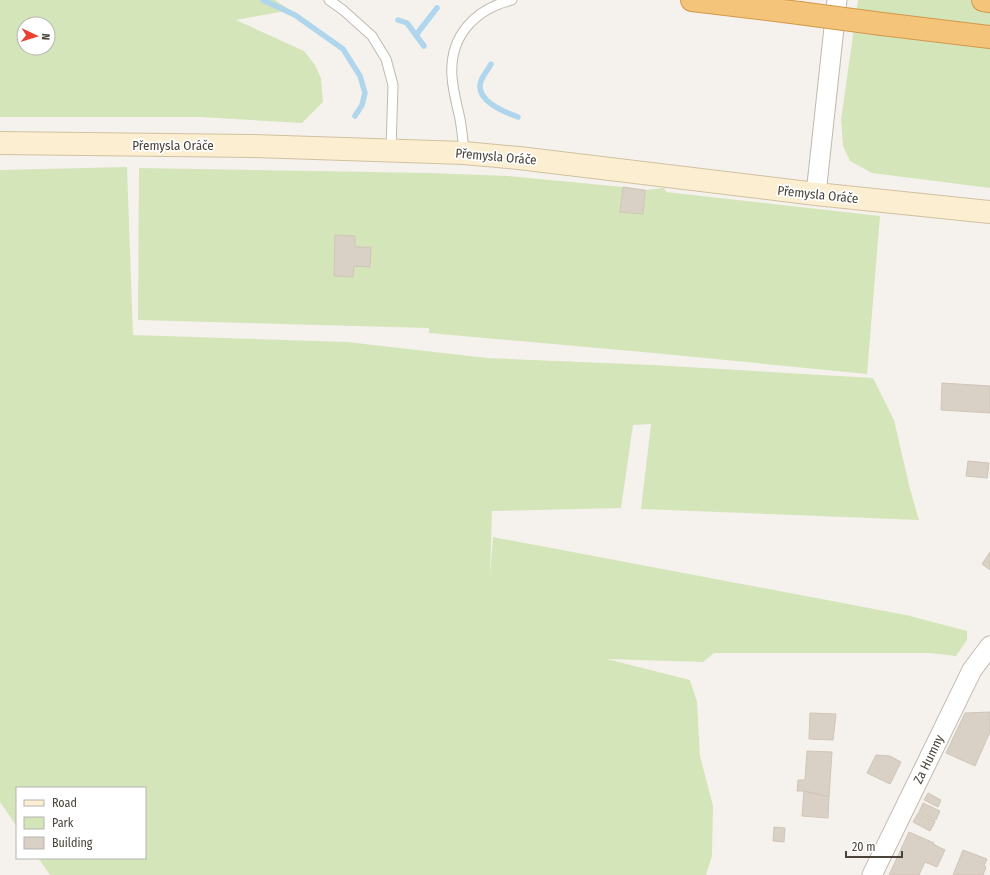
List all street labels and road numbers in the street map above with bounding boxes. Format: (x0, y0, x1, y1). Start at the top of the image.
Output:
street label: Přemysla Oráče (132, 138, 214, 153)
street label: Přemysla Oráče (455, 145, 537, 168)
street label: Přemysla Oráče (777, 183, 859, 206)
street label: Za Humny (910, 732, 947, 786)

